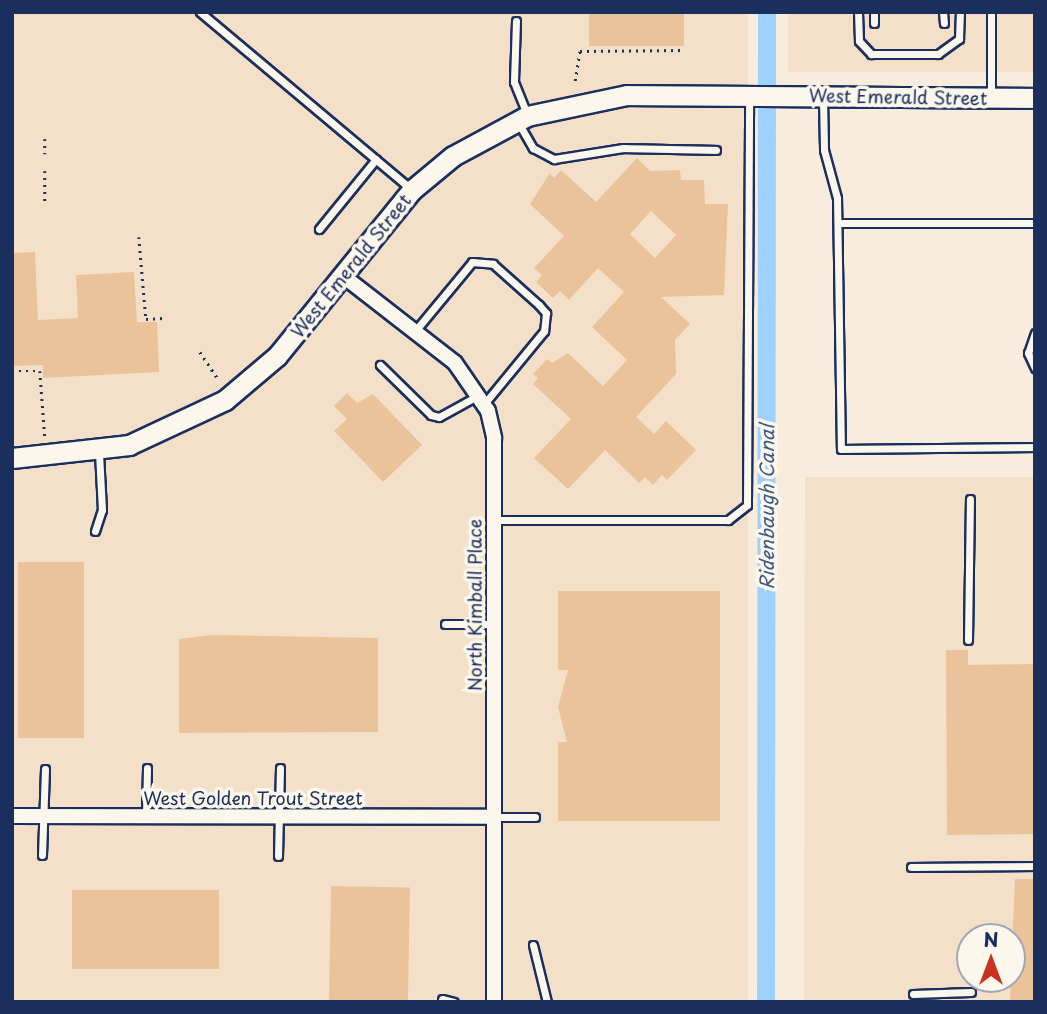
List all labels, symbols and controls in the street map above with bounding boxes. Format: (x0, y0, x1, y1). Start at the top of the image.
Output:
street label: West Emerald Street (808, 85, 988, 109)
street label: West Emerald Street (286, 189, 416, 343)
water label: Ridenbaugh Canal (756, 424, 778, 590)
street label: North Kimball Place (464, 519, 486, 691)
street label: West Golden Trout Street (143, 787, 363, 809)
north arrow (956, 923, 1026, 993)
text: N (983, 925, 999, 953)

